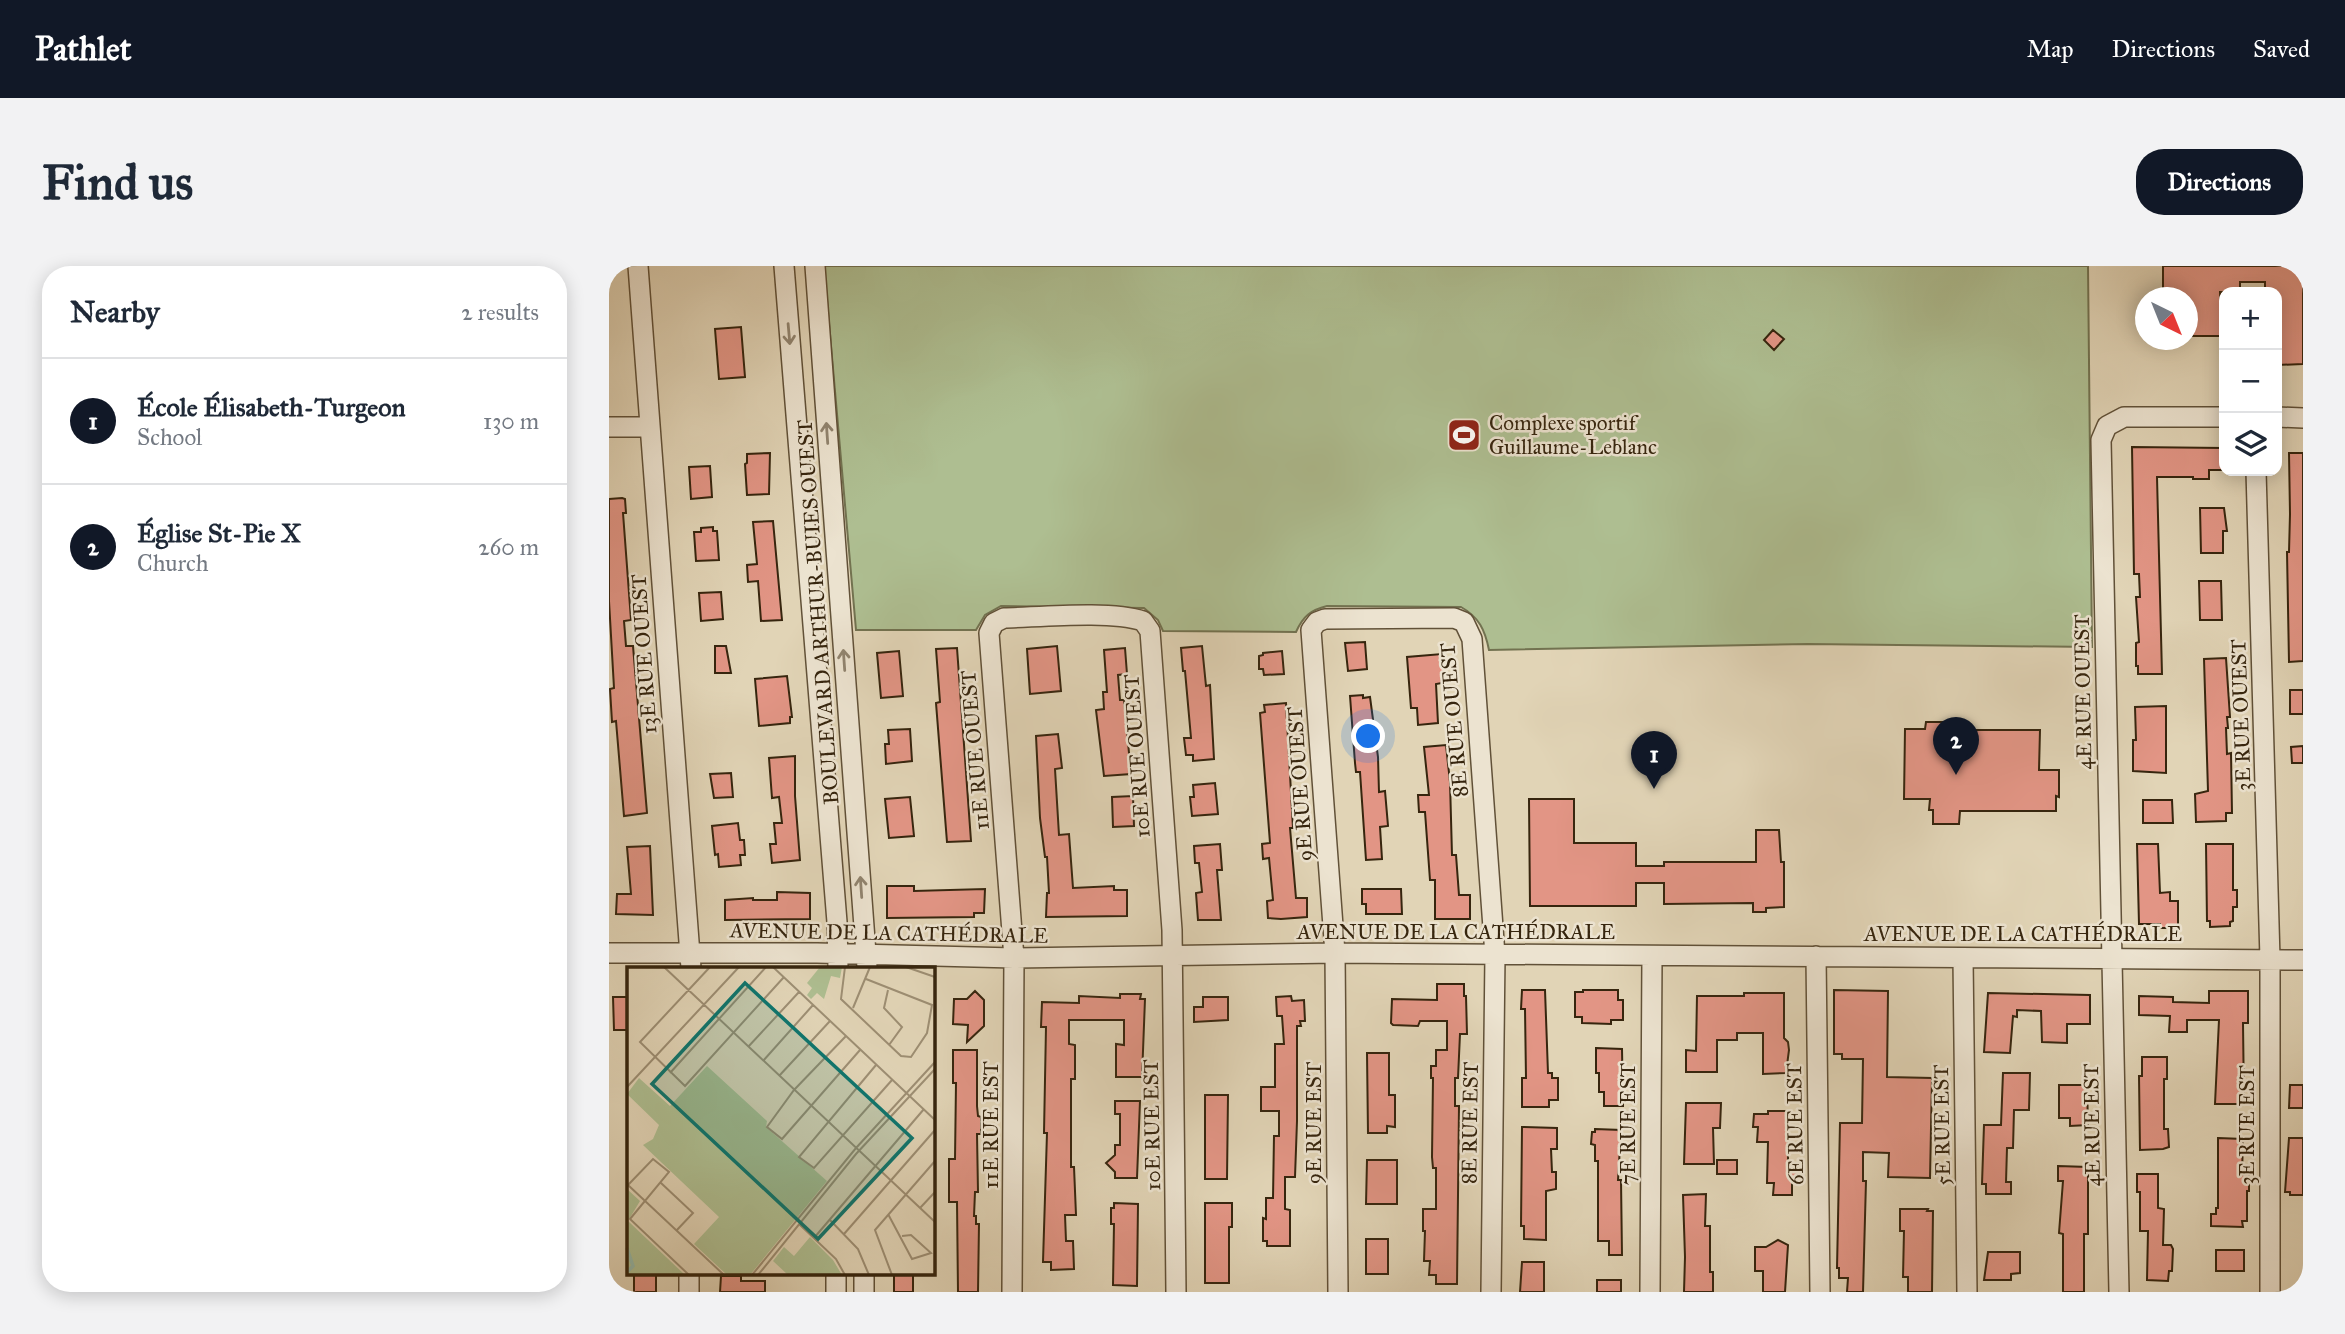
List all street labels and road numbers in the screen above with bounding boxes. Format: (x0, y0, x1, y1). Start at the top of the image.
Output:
street label: BOULEVARD ARTHUR-BUIES OUEST (792, 419, 844, 805)
street label: 13E RUE OUEST (625, 573, 663, 735)
street label: 4E RUE OUEST (2069, 614, 2097, 770)
street label: 3E RUE OUEST (2225, 639, 2257, 791)
street label: 8E RUE OUEST (1434, 642, 1474, 798)
street label: 11E RUE OUEST (955, 669, 995, 831)
street label: 10E RUE OUEST (1118, 673, 1156, 839)
street label: 9E RUE OUEST (1282, 706, 1318, 862)
street label: AVENUE DE LA CATHÉDRALE (729, 916, 1048, 949)
street label: AVENUE DE LA CATHÉDRALE (1296, 918, 1615, 945)
street label: AVENUE DE LA CATHÉDRALE (1863, 920, 2182, 947)
street label: 10E RUE EST (1138, 1059, 1166, 1191)
street label: 11E RUE EST (978, 1061, 1004, 1189)
street label: 9E RUE EST (1301, 1062, 1327, 1184)
street label: 8E RUE EST (1456, 1062, 1484, 1184)
street label: 7E RUE EST (1615, 1063, 1641, 1185)
street label: 6E RUE EST (1781, 1063, 1809, 1185)
street label: 4E RUE EST (2078, 1063, 2106, 1187)
street label: 5E RUE EST (1928, 1064, 1956, 1186)
street label: 3E RUE EST (2234, 1065, 2260, 1185)

